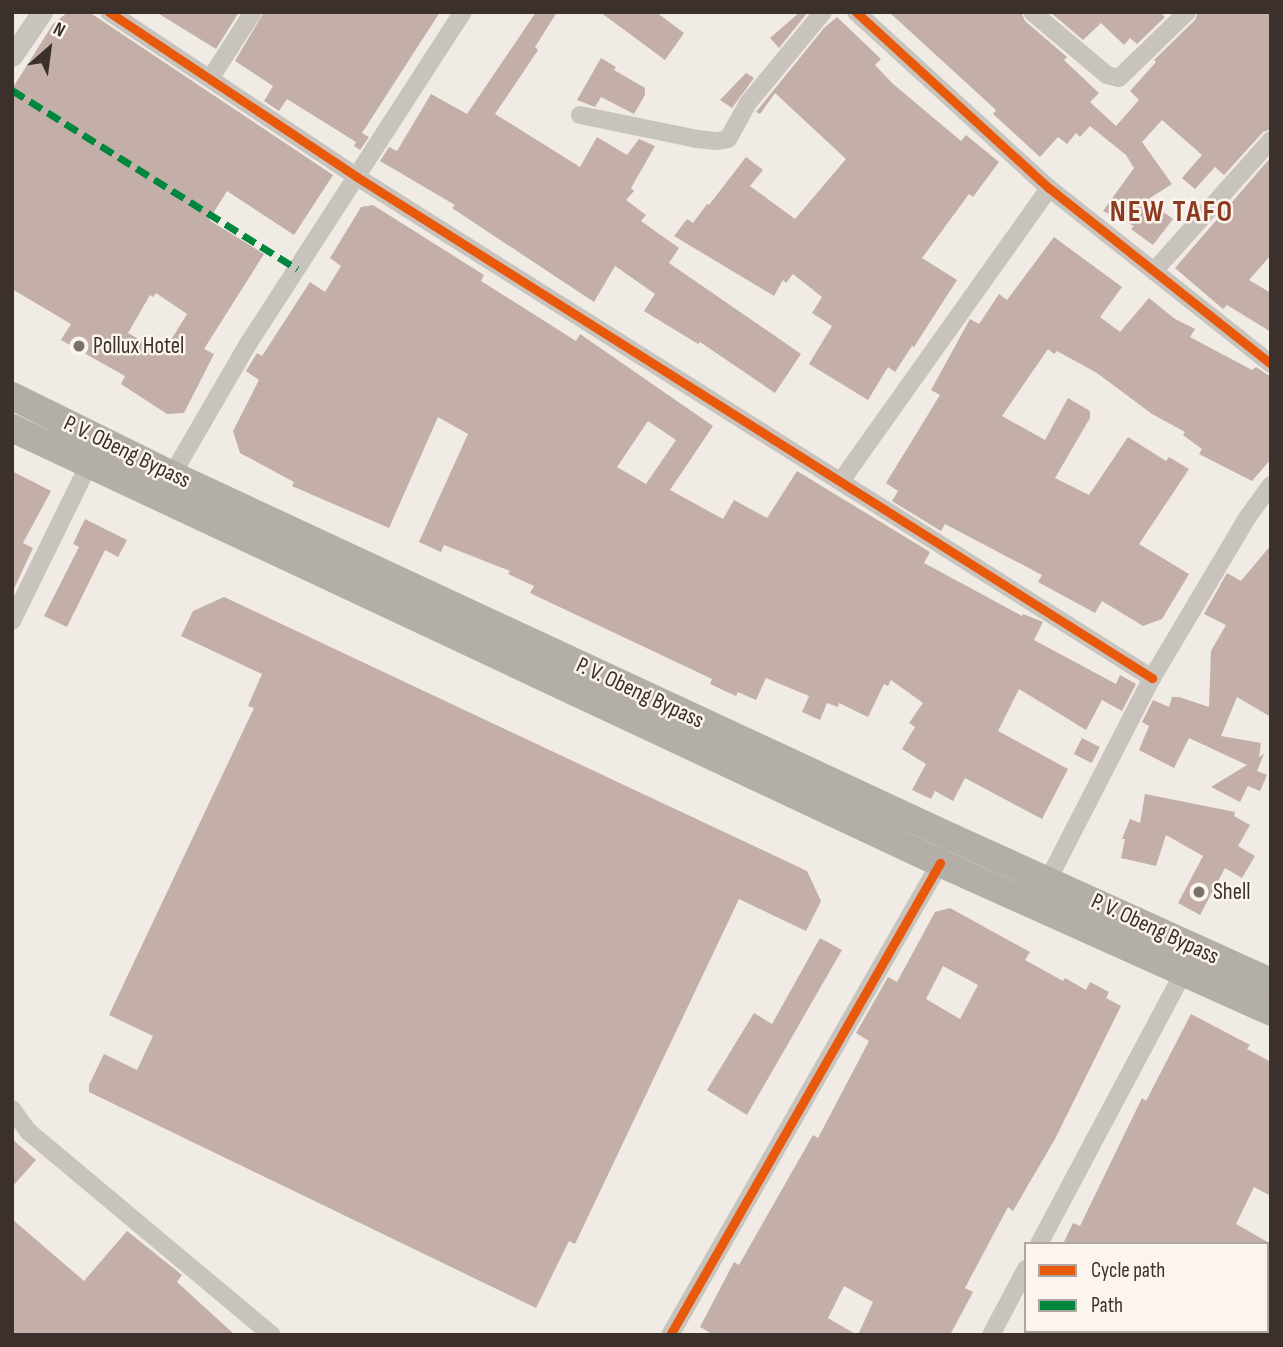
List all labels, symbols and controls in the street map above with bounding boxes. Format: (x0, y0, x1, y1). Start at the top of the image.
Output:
north arrow (14, 14, 84, 84)
text: N (49, 17, 69, 43)
district label: NEW TAFO (1111, 194, 1233, 230)
place label: Pollux Hotel (93, 332, 184, 360)
marker: Pollux Hotel (71, 338, 87, 354)
street label: P. V. Obeng Bypass (59, 409, 195, 495)
street label: P. V. Obeng Bypass (572, 651, 708, 735)
place label: Shell (1213, 878, 1250, 906)
marker: Shell (1191, 884, 1207, 900)
street label: P. V. Obeng Bypass (1087, 887, 1223, 971)
legend (1024, 1242, 1269, 1333)
text: Cycle path (1091, 1258, 1165, 1283)
text: Path (1091, 1293, 1123, 1318)

